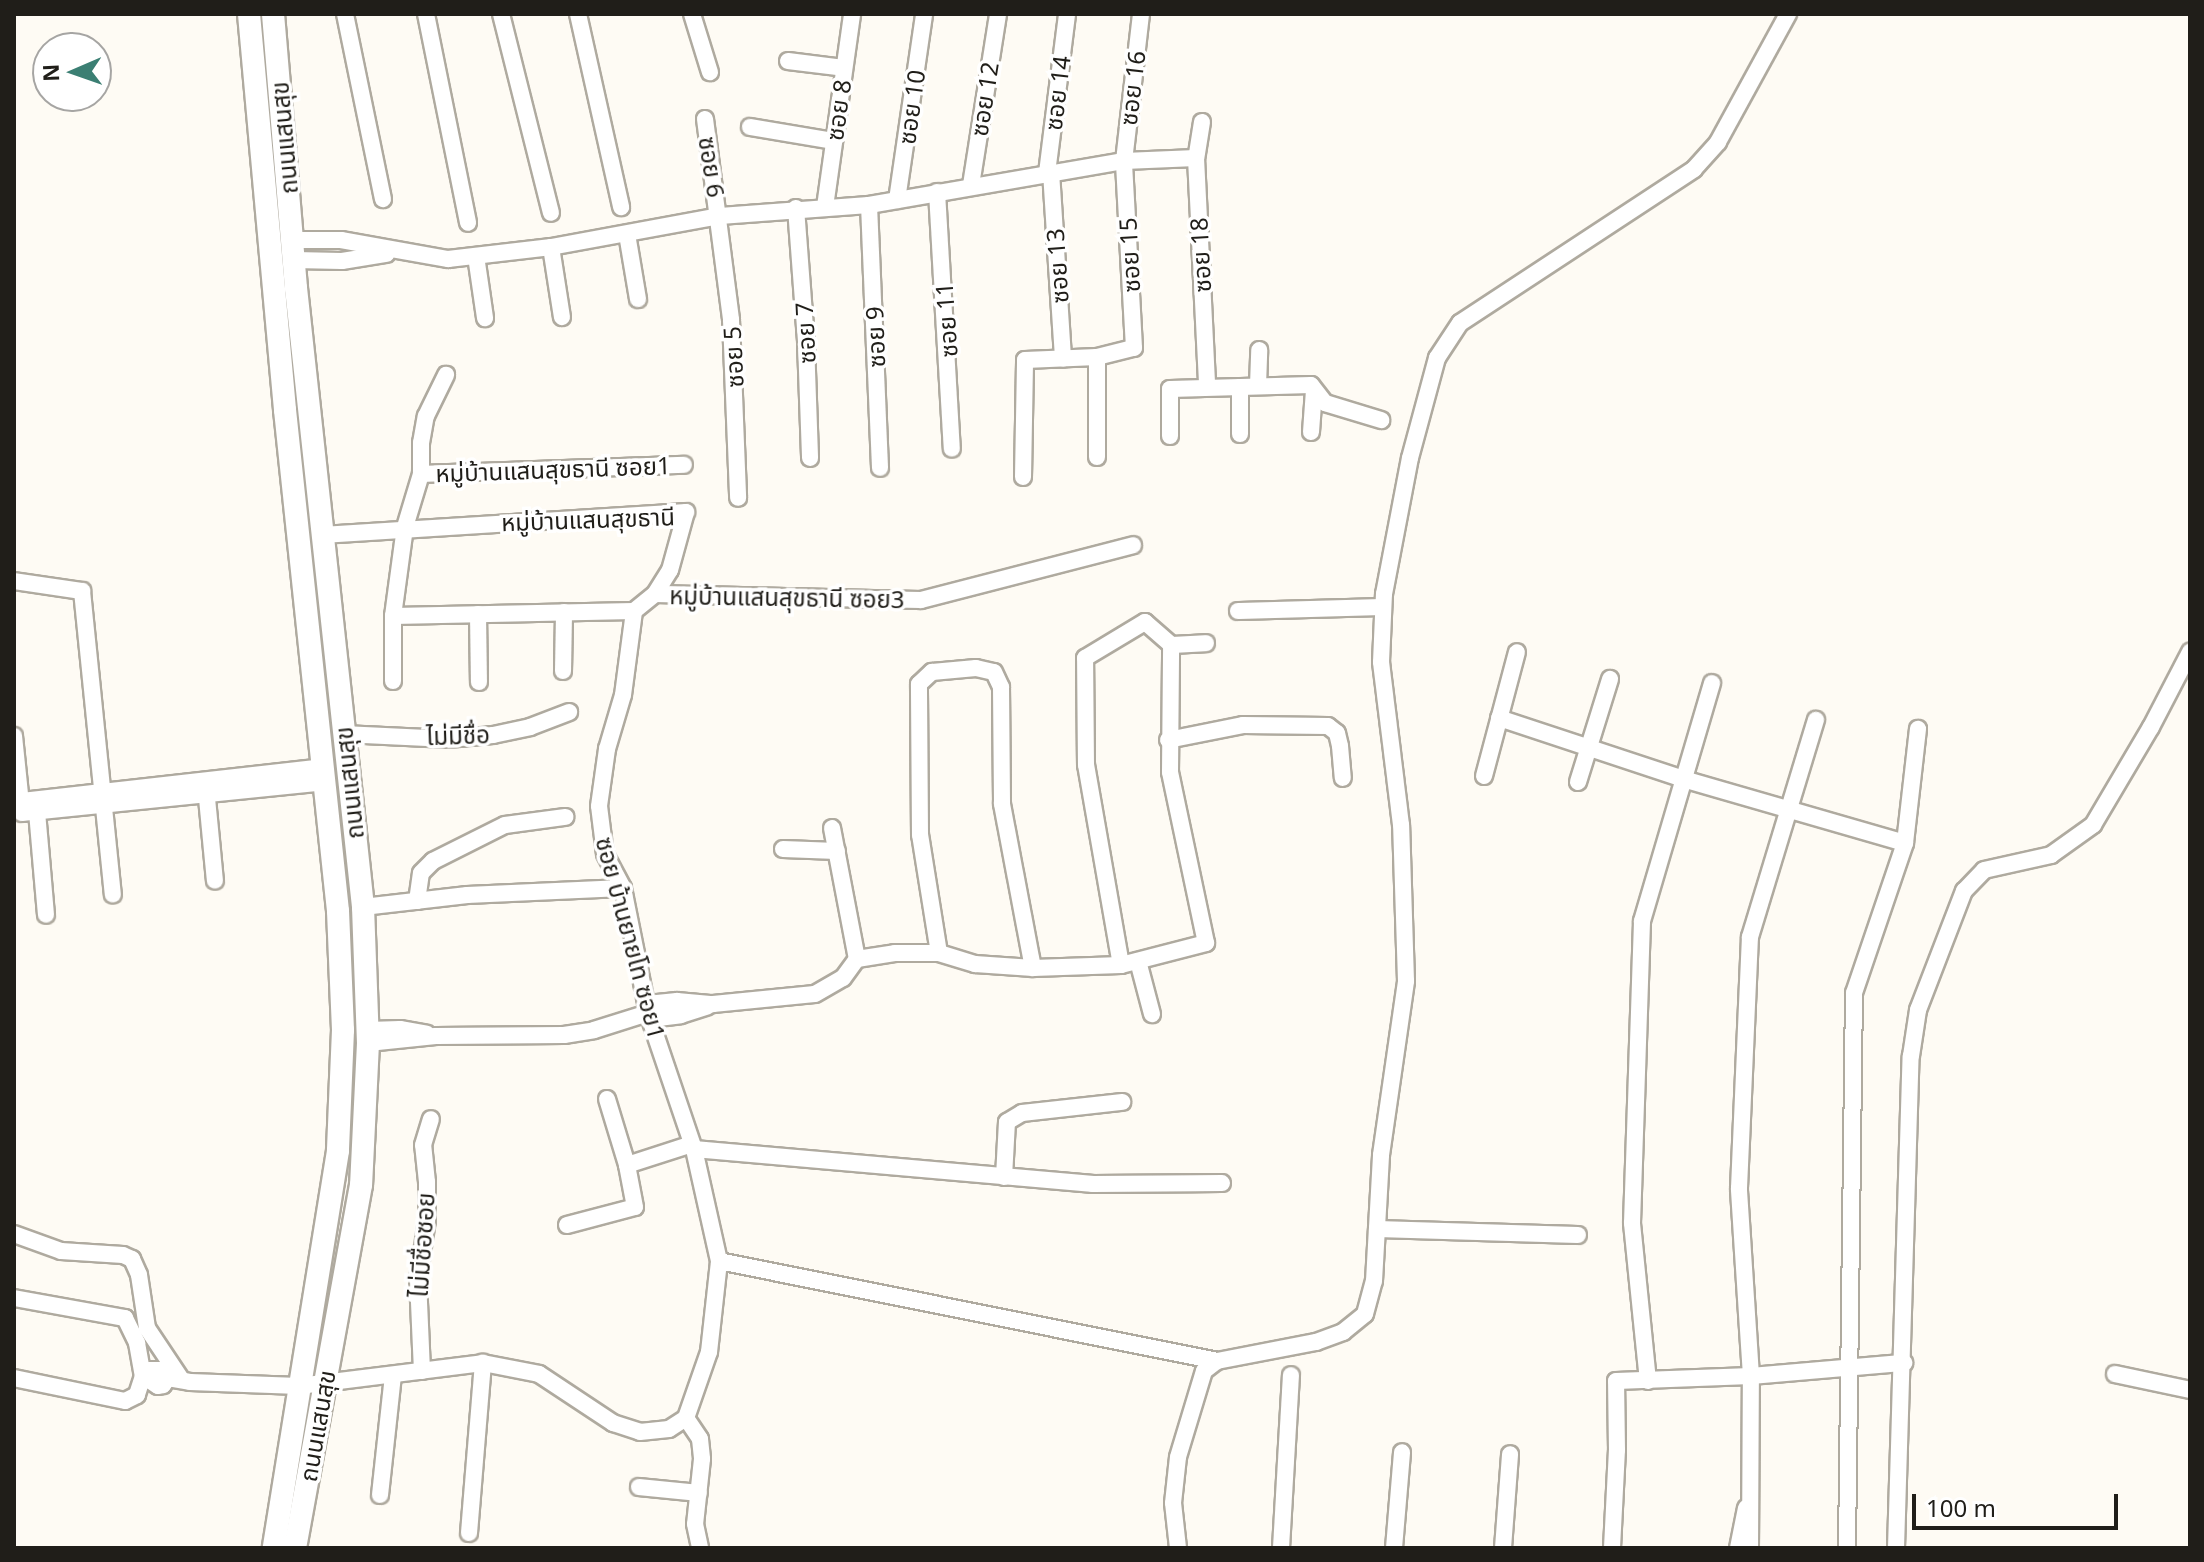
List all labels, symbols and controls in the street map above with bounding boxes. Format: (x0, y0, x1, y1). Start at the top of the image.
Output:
north arrow (32, 32, 112, 112)
street label: ซอย 16 (1113, 49, 1151, 127)
street label: ซอย 14 (1038, 54, 1076, 132)
street label: ซอย 12 (964, 60, 1004, 138)
text: N (35, 63, 65, 82)
street label: ซอย 10 (892, 68, 930, 146)
street label: ซอย 8 (819, 78, 857, 142)
street label: ถนนแสนสุข (265, 81, 303, 195)
street label: ซอย 6 (693, 134, 731, 200)
street label: ซอย 15 (1113, 217, 1145, 293)
street label: ซอย 18 (1184, 217, 1216, 293)
street label: ซอย 13 (1040, 228, 1074, 304)
street label: ซอย 11 (929, 282, 963, 358)
street label: ซอย 7 (789, 302, 821, 364)
street label: ซอย 9 (860, 306, 890, 368)
street label: ซอย 5 (717, 326, 749, 388)
street label: หมู่บ้านแสนสุขธานี ซอย1 (435, 451, 671, 487)
street label: หมู่บ้านแสนสุขธานี (501, 502, 675, 536)
street label: หมู่บ้านแสนสุขธานี ซอย3 (669, 581, 905, 613)
street label: ไม่มีชื่อ (426, 719, 490, 751)
street label: ถนนแสนสุข (329, 726, 369, 840)
street label: ซอย บ้านยายโท ซอย1 (590, 834, 672, 1042)
street label: ไม่มีชื่อซอย (404, 1192, 440, 1298)
street label: ถนนแสนสุข (293, 1368, 341, 1484)
scale bar (1916, 1478, 2122, 1528)
text: 100 m (1926, 1491, 1996, 1524)

